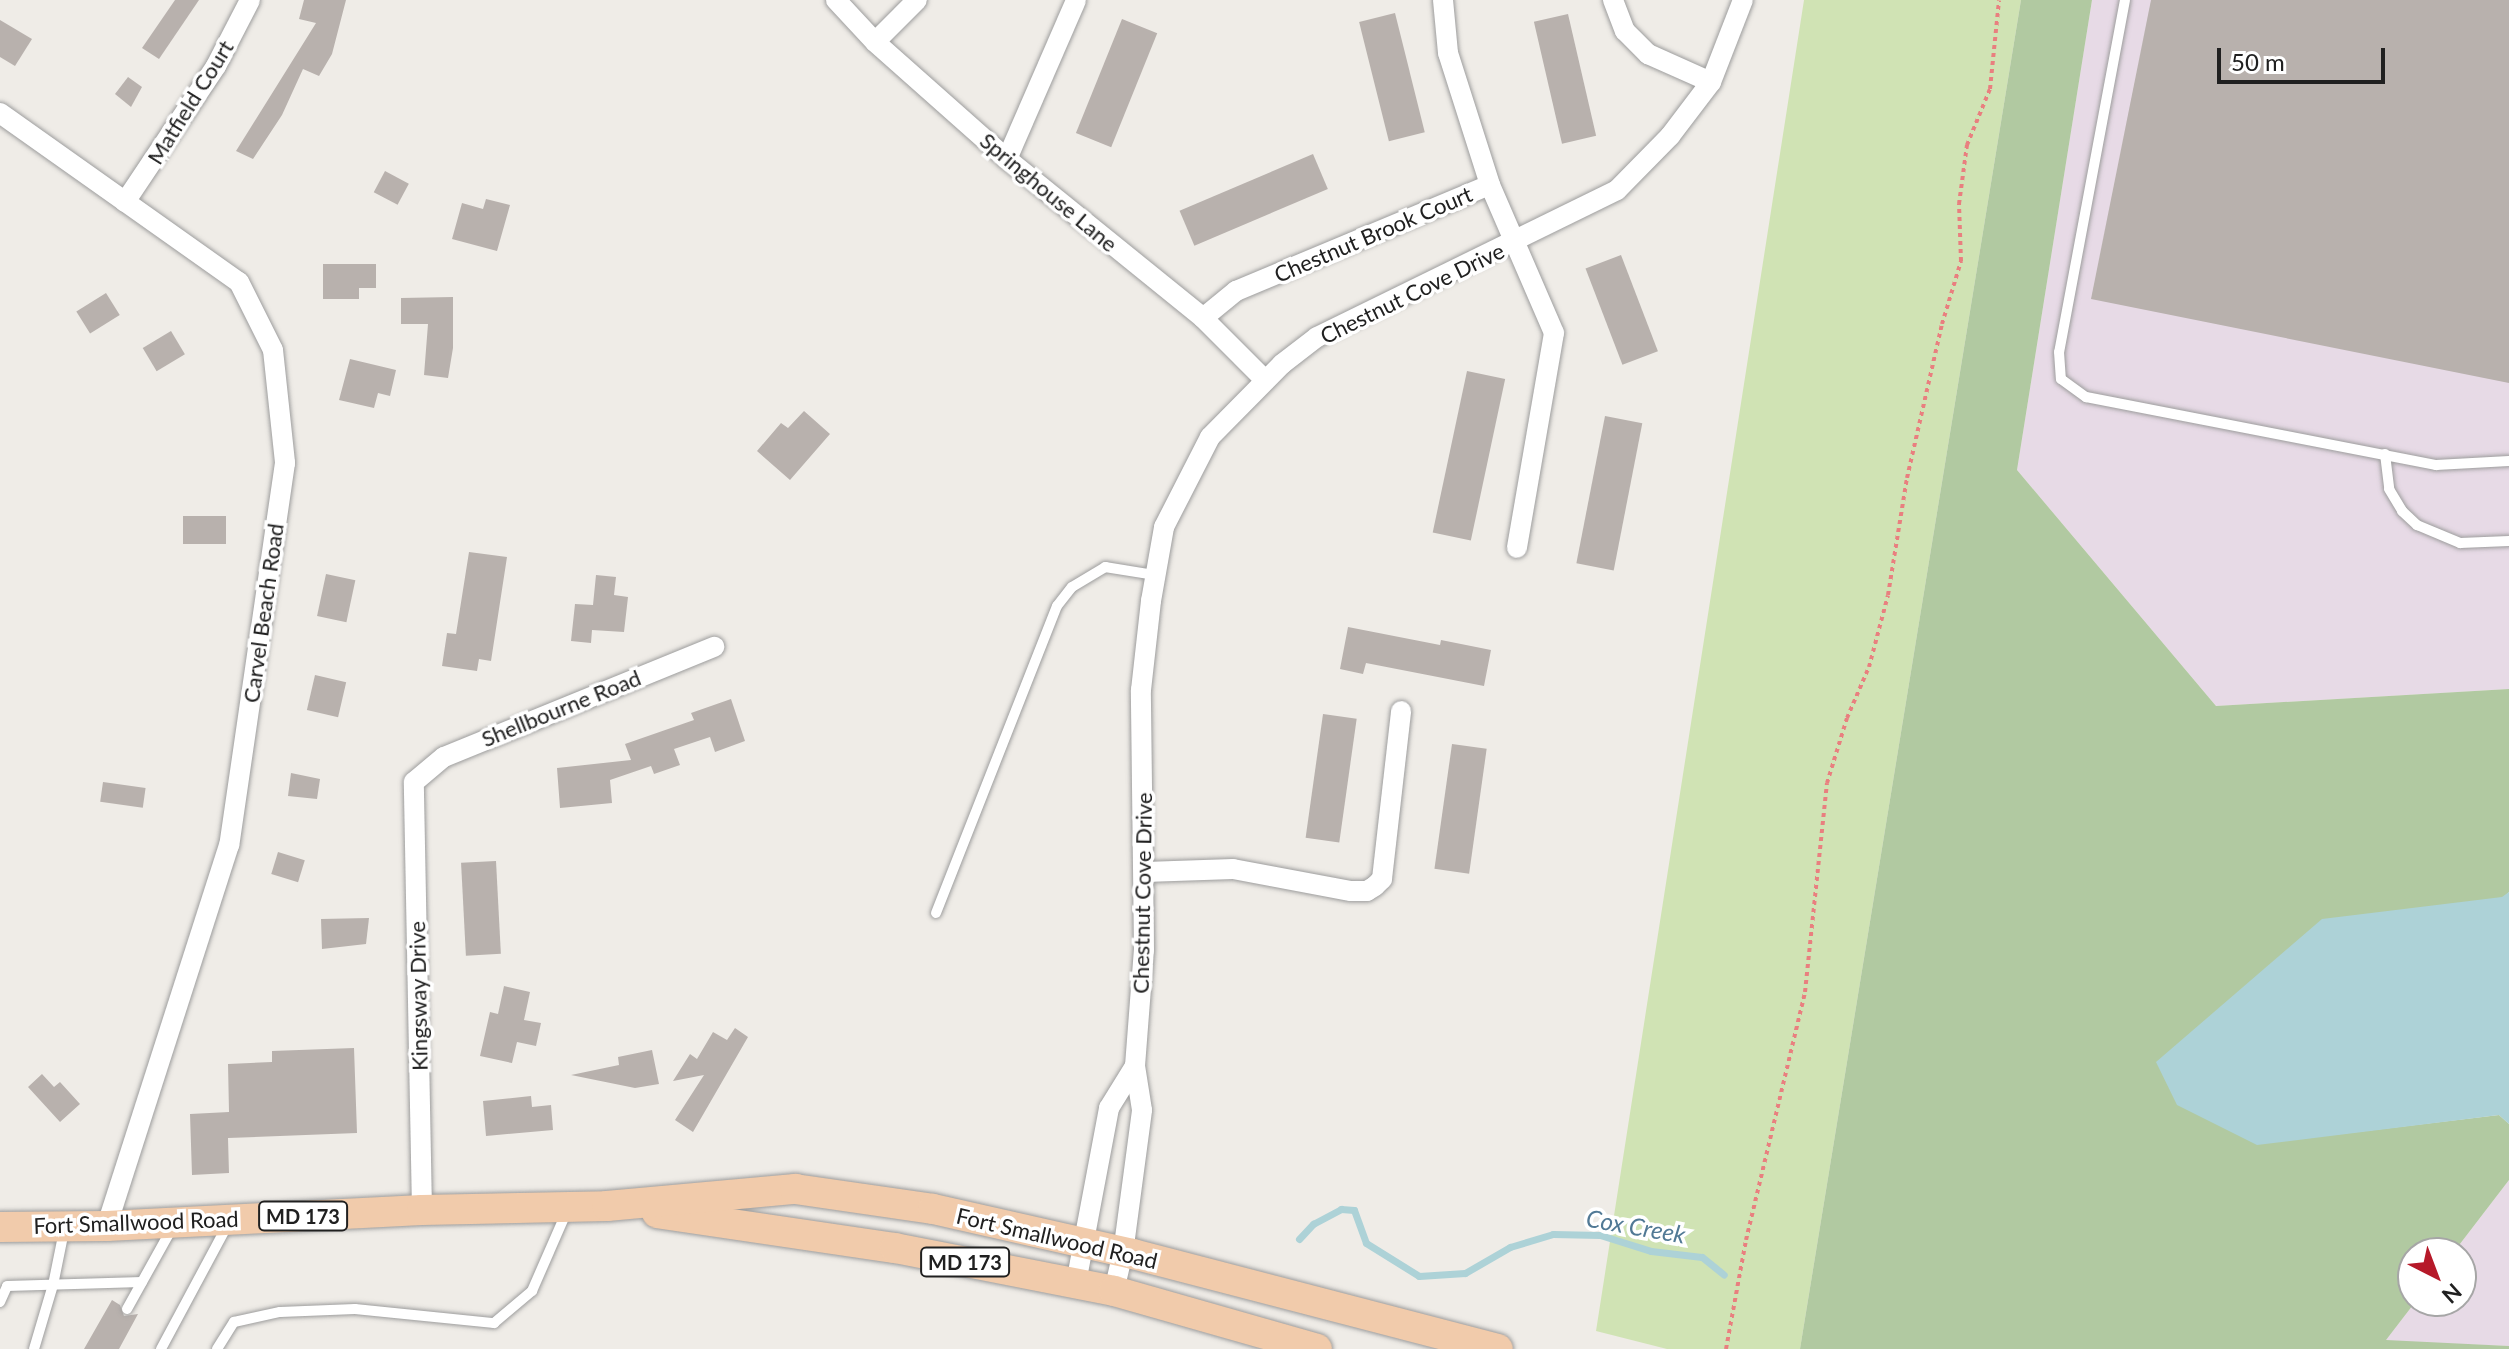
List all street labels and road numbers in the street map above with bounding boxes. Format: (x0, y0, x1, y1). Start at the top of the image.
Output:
street label: Matfield Court (141, 35, 239, 169)
street label: Springhouse Lane (975, 127, 1123, 257)
street label: Chestnut Brook Court (1270, 180, 1476, 288)
street label: Chestnut Cove Drive (1316, 237, 1508, 349)
street label: Carvel Beach Road (237, 522, 289, 704)
street label: Shellbourne Road (478, 664, 644, 752)
street label: Chestnut Cove Drive (1127, 792, 1157, 994)
street label: Kingsway Drive (403, 921, 433, 1071)
road number: MD 173 (257, 1200, 349, 1232)
street label: Fort Smallwood Road (954, 1202, 1160, 1274)
street label: Fort Smallwood Road (33, 1205, 239, 1239)
road number: MD 173 (919, 1246, 1011, 1278)

